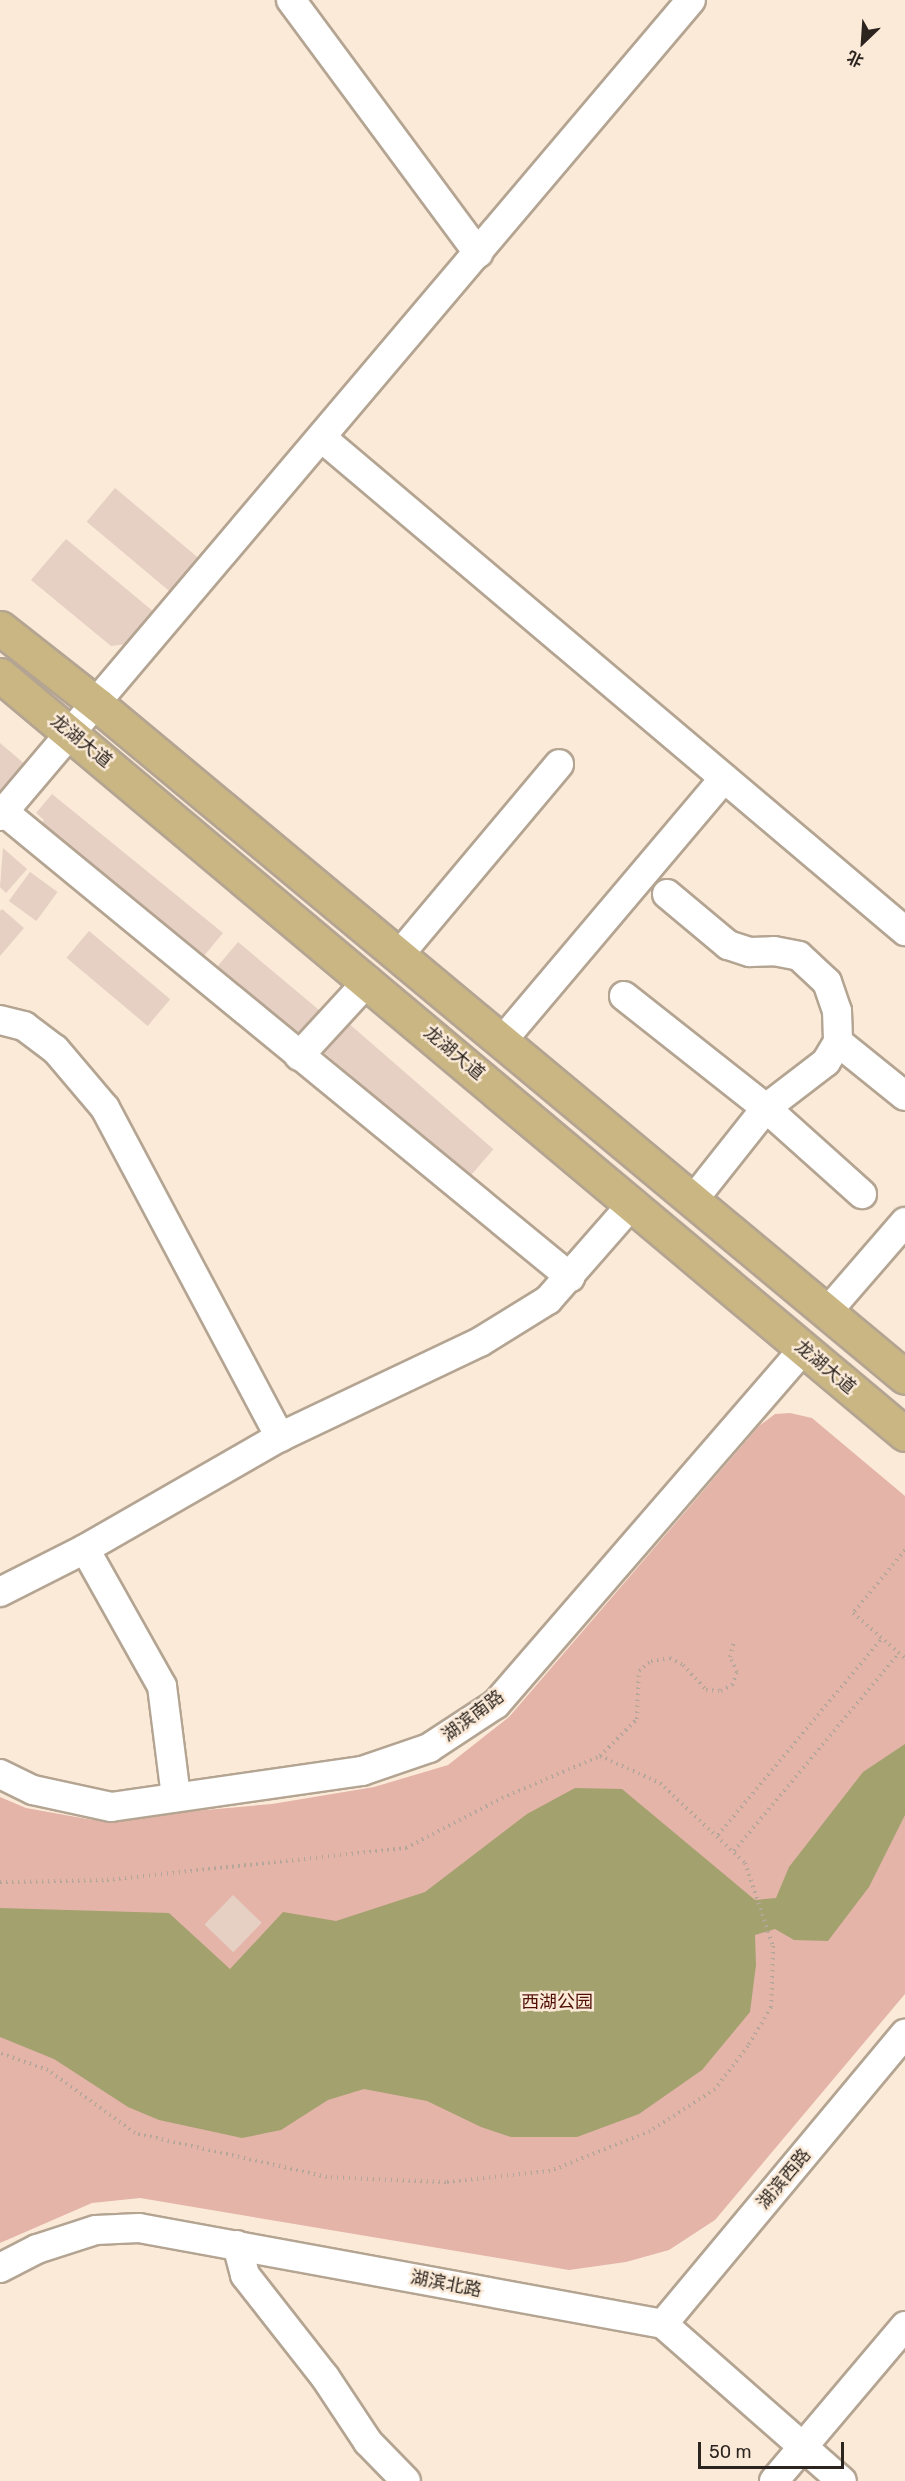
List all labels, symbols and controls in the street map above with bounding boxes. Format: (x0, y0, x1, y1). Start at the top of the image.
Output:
north arrow (833, 12, 893, 72)
text: 北 (844, 47, 866, 71)
street label: 龙湖大道 (46, 710, 116, 772)
street label: 龙湖大道 (419, 1022, 489, 1084)
street label: 龙湖大道 (790, 1336, 860, 1398)
street label: 湖滨南路 (438, 1686, 508, 1746)
park label: 西湖公园 (521, 1991, 593, 2013)
street label: 湖滨西路 (753, 2144, 815, 2214)
street label: 湖滨北路 (409, 2267, 483, 2301)
scale bar (701, 2430, 846, 2468)
text: 50 m (709, 2441, 752, 2463)

